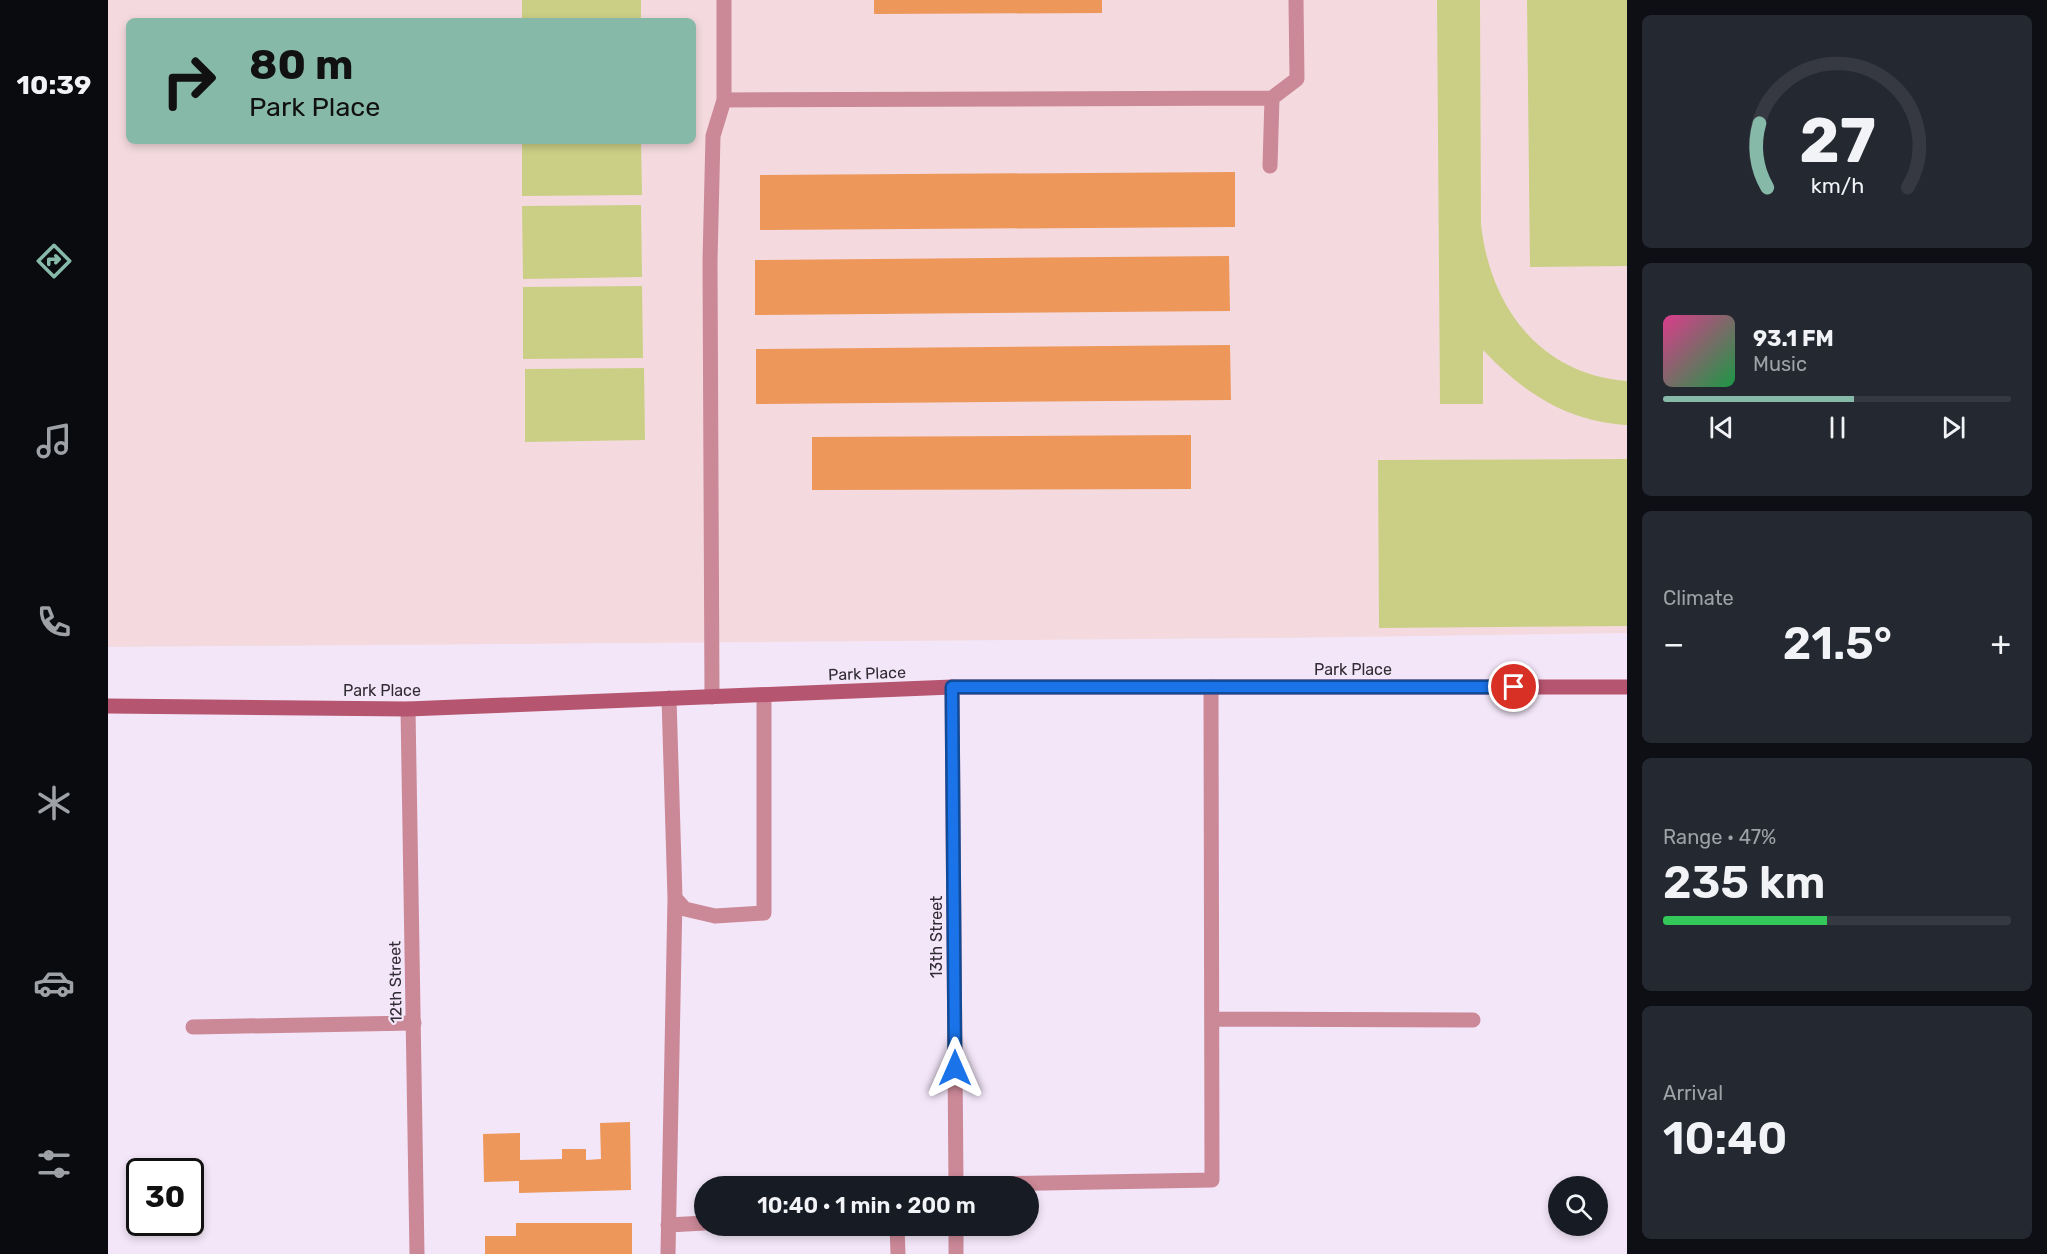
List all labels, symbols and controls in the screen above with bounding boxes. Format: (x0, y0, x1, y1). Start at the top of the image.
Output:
text: 80 m (249, 40, 353, 90)
icon: right (150, 42, 228, 120)
text: 10:39 (17, 69, 91, 101)
text: Park Place (249, 91, 380, 123)
text: 27 (1799, 105, 1875, 179)
text: km/h (1810, 174, 1864, 199)
icon: directions (33, 240, 75, 282)
text: 93.1 FM (1753, 325, 1834, 352)
text: Music (1753, 352, 1807, 376)
icon: previous (1705, 411, 1738, 444)
icon: pause (1821, 411, 1854, 444)
icon: next (1937, 411, 1970, 444)
icon: music (33, 420, 75, 462)
text: Climate (1663, 586, 1734, 610)
icon: phone (33, 601, 75, 643)
text: 21.5° (1783, 617, 1892, 670)
text: − (1663, 624, 1684, 663)
text: + (1990, 624, 2011, 663)
street label: Park Place (1314, 660, 1392, 679)
pin (1488, 661, 1539, 712)
street label: Park Place (828, 663, 906, 684)
icon: arrive (1497, 670, 1530, 703)
street label: Park Place (343, 681, 421, 700)
icon: climate (33, 782, 75, 824)
text: Range · 47% (1663, 825, 1776, 849)
text: 235 km (1663, 856, 1825, 909)
street label: 13th Street (927, 896, 946, 978)
street label: 12th Street (385, 941, 406, 1023)
icon: car (33, 962, 75, 1004)
position arrow (923, 1036, 987, 1100)
text: Arrival (1663, 1081, 1723, 1105)
text: 10:40 (1663, 1112, 1787, 1165)
icon: filters (33, 1143, 75, 1185)
speed limit sign: 30 (126, 1158, 204, 1236)
map controls (1548, 1176, 1608, 1236)
button: search (1548, 1176, 1608, 1236)
text: 10:40 · 1 min · 200 m (757, 1192, 976, 1219)

